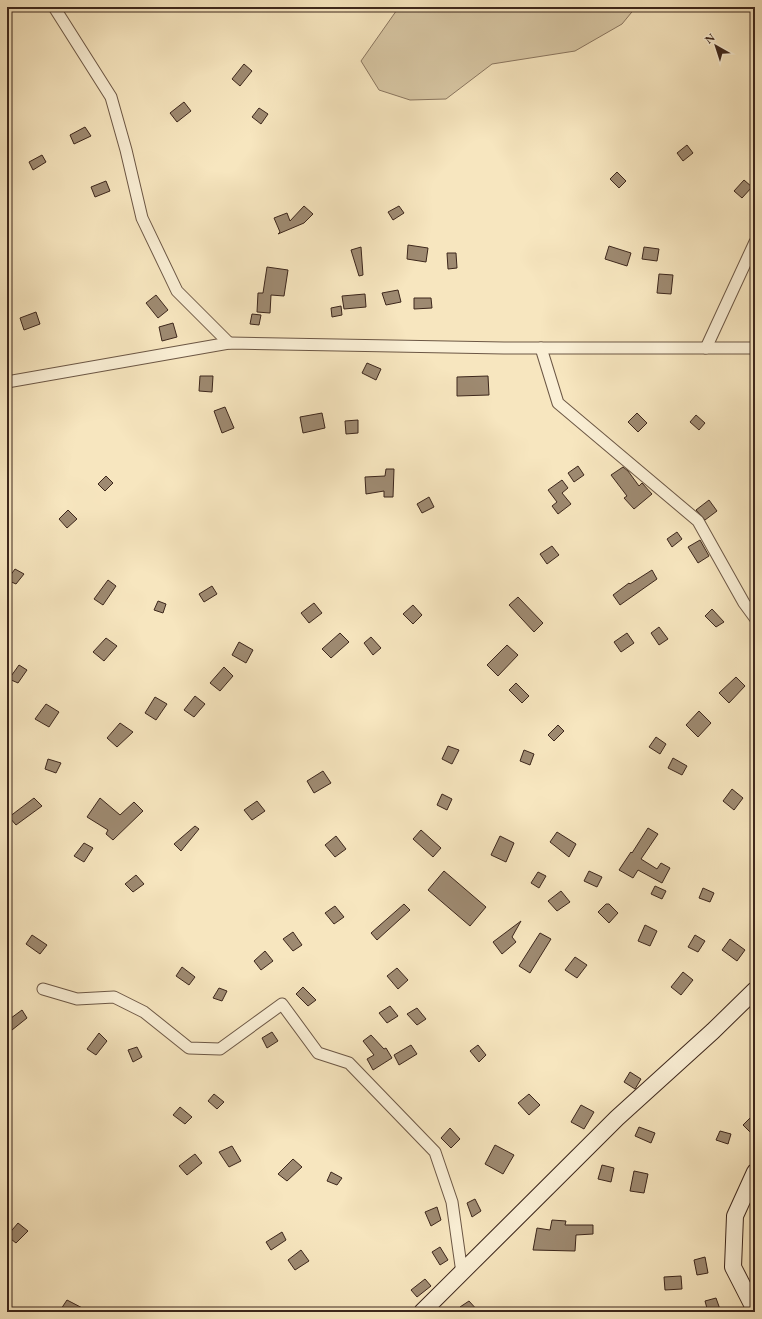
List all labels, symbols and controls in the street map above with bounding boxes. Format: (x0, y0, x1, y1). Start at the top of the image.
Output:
north arrow (696, 26, 736, 66)
text: N (702, 30, 718, 46)

